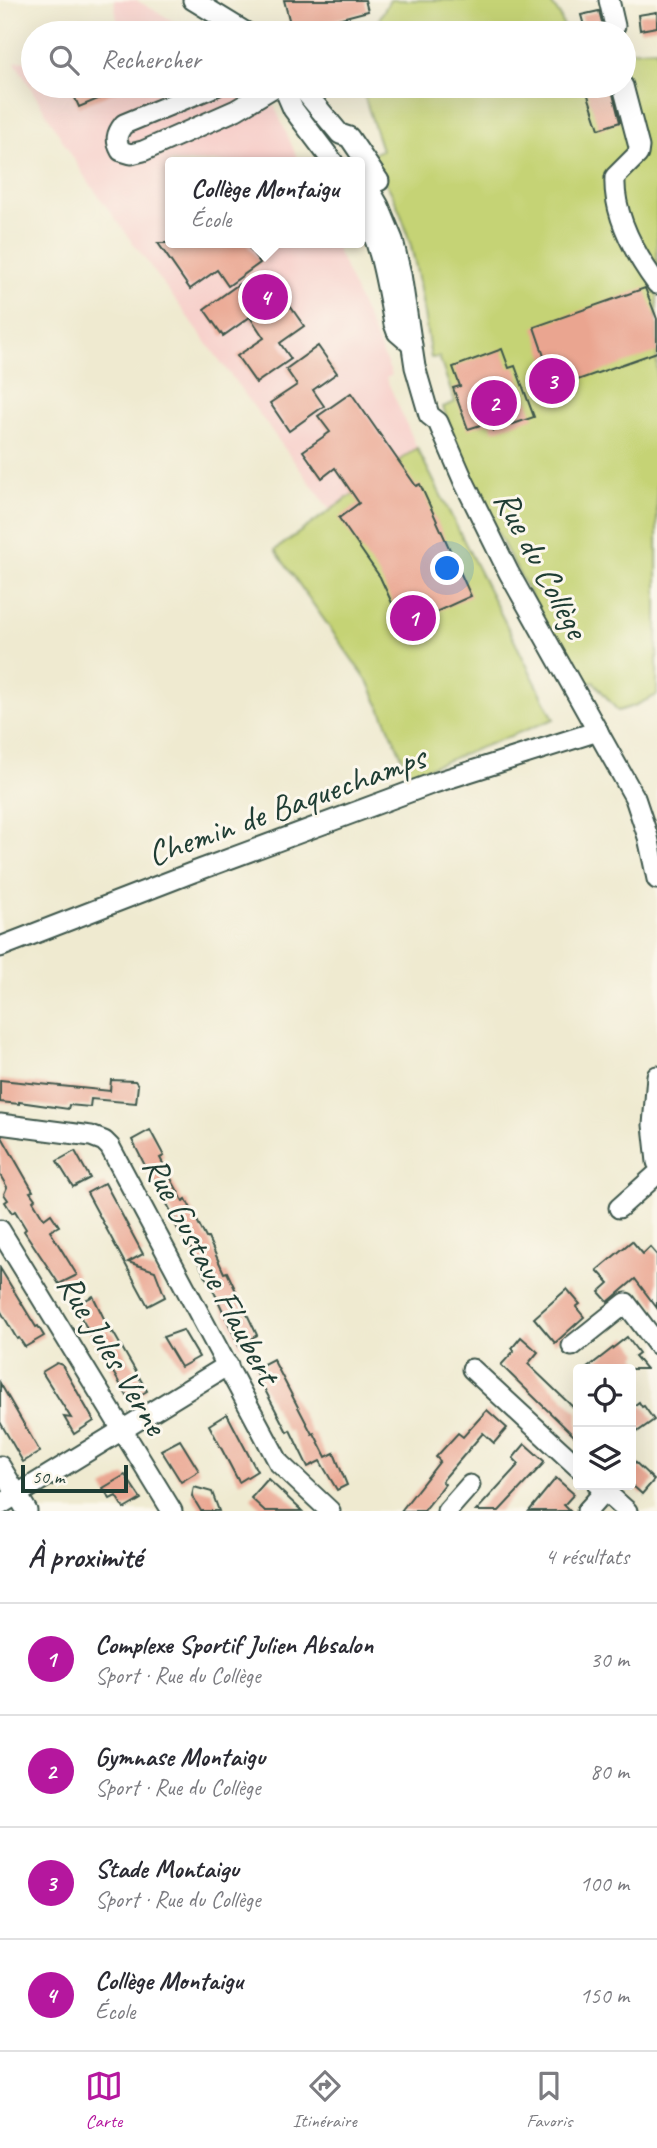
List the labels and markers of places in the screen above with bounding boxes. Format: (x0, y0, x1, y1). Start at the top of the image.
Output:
pin: 4 (242, 271, 288, 323)
pin: 3 (529, 355, 575, 407)
pin: 2 (471, 377, 517, 429)
pin: 1 (390, 592, 436, 644)

